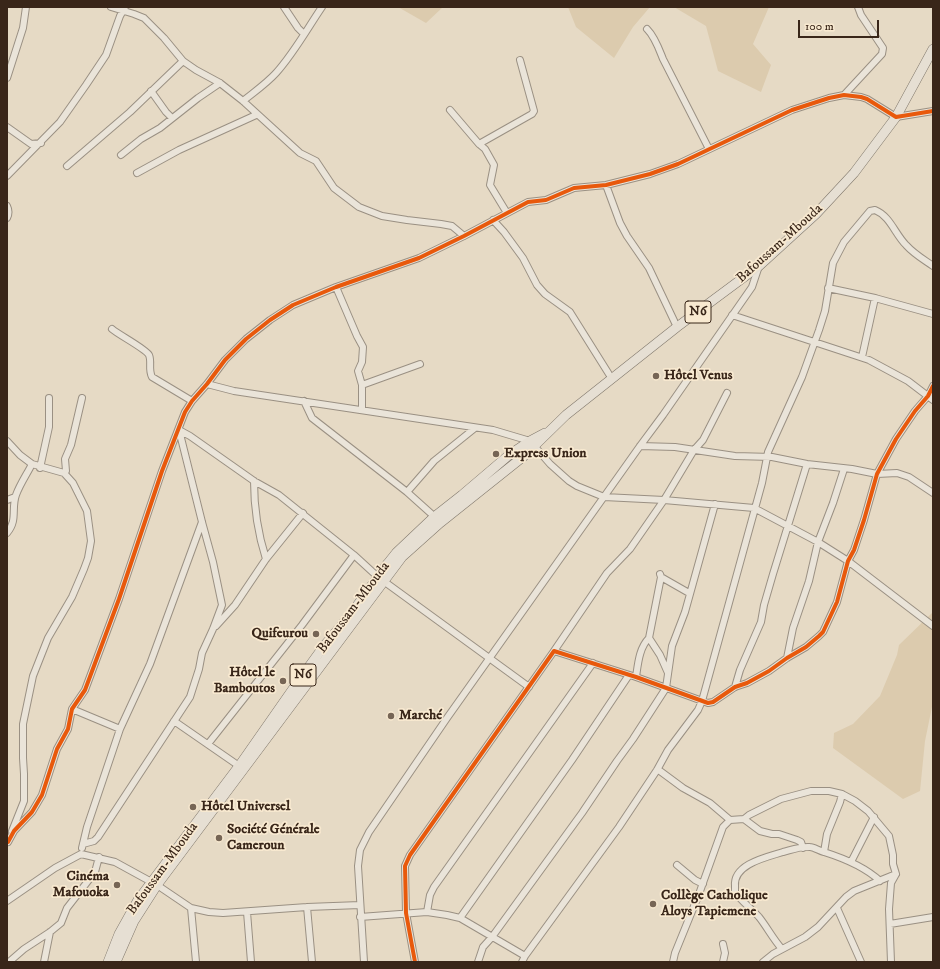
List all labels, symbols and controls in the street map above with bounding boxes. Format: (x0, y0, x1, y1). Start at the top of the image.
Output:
scale bar (800, 12, 881, 38)
text: 100 m (805, 19, 834, 34)
street label: Bafoussam-Mbouda (733, 201, 827, 287)
road number: N6 (685, 301, 711, 323)
place label: Hôtel Venus (664, 368, 732, 384)
marker: Hôtel Venus (651, 371, 661, 381)
place label: Express Union (504, 446, 587, 462)
marker: Express Union (491, 449, 501, 459)
street label: Bafoussam-Mbouda (314, 559, 394, 657)
place label: Quifeurou (252, 626, 308, 642)
marker: Quifeurou (311, 629, 321, 639)
road number: N6 (290, 664, 316, 686)
place label: Hôtel le Bamboutos (214, 665, 275, 698)
marker: Hôtel le Bamboutos (278, 676, 288, 686)
place label: Marché (399, 708, 442, 724)
marker: Marché (386, 711, 396, 721)
place label: Hôtel Universel (201, 799, 290, 815)
marker: Hôtel Universel (188, 802, 198, 812)
street label: Bafoussam-Mbouda (124, 820, 202, 918)
place label: Société Générale Cameroun (227, 822, 320, 854)
marker: Société Générale Cameroun (214, 833, 224, 843)
place label: Cinéma Mafouoka (53, 869, 109, 902)
marker: Cinéma Mafouoka (112, 880, 122, 890)
place label: Collège Catholique Aloys Tapiemene (661, 888, 768, 920)
marker: Collège Catholique Aloys Tapiemene (648, 899, 658, 909)

